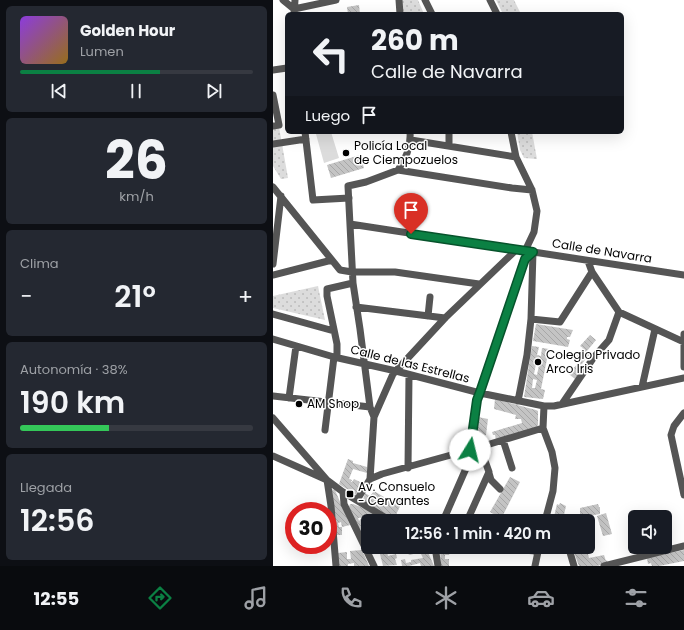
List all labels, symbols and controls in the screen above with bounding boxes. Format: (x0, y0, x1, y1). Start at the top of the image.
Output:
text: Golden Hour (80, 20, 175, 41)
text: 260 m (371, 21, 459, 60)
icon: left (305, 28, 357, 80)
text: Lumen (80, 42, 124, 61)
text: Calle de Navarra (371, 59, 523, 84)
icon: previous (48, 80, 70, 102)
icon: pause (125, 80, 147, 102)
icon: next (203, 80, 225, 102)
icon: arrive (358, 104, 380, 126)
text: Luego (305, 105, 350, 126)
text: 26 (105, 124, 168, 197)
place label: Policía Local de Ciempozuelos (354, 137, 458, 168)
marker: Policía Local de Ciempozuelos (341, 148, 351, 158)
text: km/h (119, 187, 154, 206)
pin (394, 193, 428, 234)
icon: arrive (400, 199, 422, 221)
street label: Calle de Navarra (551, 234, 653, 267)
text: Clima (20, 254, 59, 273)
text: 21° (114, 275, 156, 318)
text: − (20, 281, 32, 312)
text: + (238, 281, 253, 312)
street label: Calle de las Estrellas (349, 340, 471, 387)
place label: Colegio Privado Arco Iris (546, 346, 641, 377)
marker: Colegio Privado Arco Iris (533, 357, 543, 367)
text: Autonomía · 38% (20, 360, 128, 379)
text: 190 km (20, 381, 125, 424)
place label: AM Shop (307, 395, 359, 412)
marker: AM Shop (294, 399, 304, 409)
position arrow (449, 429, 491, 471)
text: Llegada (20, 478, 72, 497)
place label: Av. Consuelo - Cervantes (358, 478, 436, 509)
marker: Av. Consuelo - Cervantes (345, 489, 355, 499)
text: 12:56 (20, 499, 95, 542)
speed limit sign: 30 (285, 502, 337, 554)
map controls (628, 510, 672, 554)
button: sound (628, 510, 672, 554)
text: 12:56 · 1 min · 420 m (405, 523, 551, 544)
icon: directions (146, 584, 174, 612)
icon: music (242, 584, 270, 612)
icon: phone (337, 584, 365, 612)
icon: climate (432, 584, 460, 612)
icon: car (527, 584, 555, 612)
icon: filters (622, 584, 650, 612)
text: 12:55 (34, 586, 79, 611)

